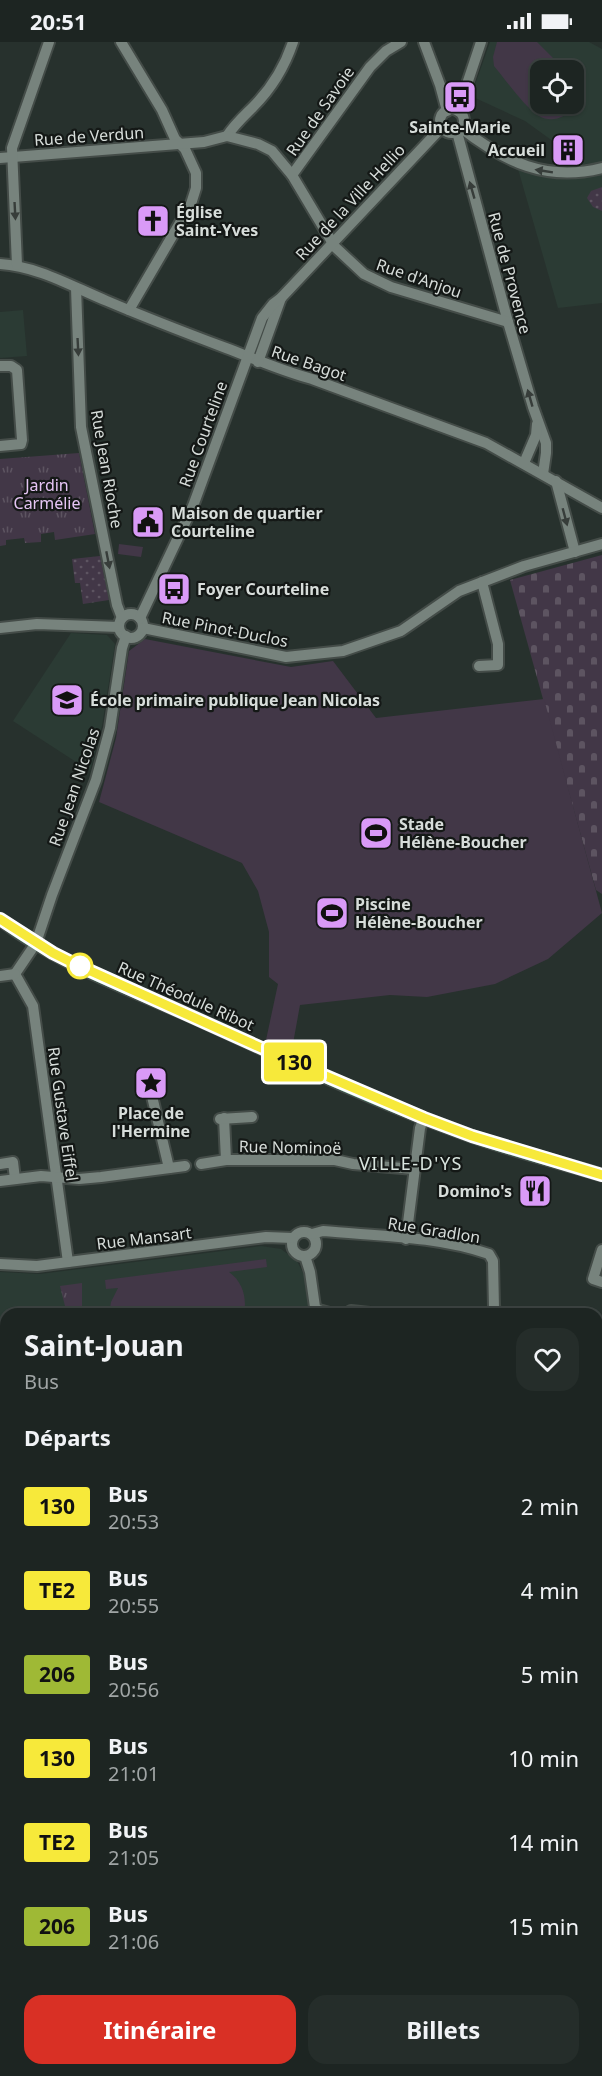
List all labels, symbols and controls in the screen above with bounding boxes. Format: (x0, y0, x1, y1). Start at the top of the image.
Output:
text: 20:51 (30, 6, 87, 36)
map controls (530, 60, 584, 114)
button: locate (530, 60, 584, 114)
street label: Rue de Savoie (281, 62, 359, 160)
bus stop icon: Sainte-Marie (442, 79, 478, 115)
place label: Sainte-Marie (409, 116, 511, 138)
street label: Rue de Verdun (33, 121, 145, 151)
building icon: Accueil (550, 132, 586, 168)
street label: Rue de la Ville Hellio (290, 139, 410, 265)
place label: Accueil (488, 139, 545, 161)
one-way arrow (534, 166, 553, 175)
one-way arrow (466, 181, 476, 199)
place label: Église Saint-Yves (176, 201, 258, 241)
one-way arrow (11, 202, 20, 221)
church icon: Église Saint-Yves (135, 203, 171, 239)
street label: Rue de Provence (483, 210, 537, 336)
street label: Rue d'Anjou (373, 253, 465, 303)
one-way arrow (73, 337, 82, 356)
street label: Rue Bagot (269, 340, 350, 386)
street label: Rue Courteline (174, 378, 232, 490)
one-way arrow (525, 389, 534, 407)
street label: Rue Jean Rioche (86, 408, 128, 530)
park label: Jardin Carmélie (14, 474, 80, 514)
place label: Maison de quartier Courteline (171, 502, 323, 542)
public building icon: Maison de quartier Courteline (130, 504, 166, 540)
one-way arrow (561, 507, 571, 526)
one-way arrow (104, 551, 113, 570)
bus stop icon: Foyer Courteline (156, 571, 192, 607)
place label: Foyer Courteline (197, 578, 329, 600)
street label: Rue Pinot-Duclos (160, 606, 290, 652)
school or university icon: École primaire publique Jean Nicolas (49, 682, 85, 718)
place label: École primaire publique Jean Nicolas (90, 689, 380, 711)
street label: Rue Jean Nicolas (43, 725, 105, 849)
place label: Stade Hélène-Boucher (399, 813, 527, 853)
sports icon: Stade Hélène-Boucher (358, 815, 394, 851)
place label: Piscine Hélène-Boucher (355, 893, 483, 933)
sports icon: Piscine Hélène-Boucher (314, 895, 350, 931)
unlabelled marker (67, 953, 93, 979)
street label: Rue Théodule Ribot (114, 956, 258, 1036)
line badge: 130 (260, 1042, 328, 1082)
street label: Rue Gustave Eiffel (43, 1045, 83, 1183)
text: 130 (276, 1048, 312, 1076)
place icon: Place de l'Hermine (133, 1065, 169, 1101)
place label: Place de l'Hermine (112, 1102, 190, 1142)
street label: Rue Nominoë (239, 1135, 341, 1159)
district label: VILLE-D'YS (359, 1151, 463, 1175)
restaurant icon: Domino's (517, 1173, 553, 1209)
place label: Domino's (438, 1180, 512, 1202)
street label: Rue Gradlon (386, 1212, 482, 1248)
street label: Rue Mansart (95, 1221, 193, 1255)
text: Saint-Jouan (24, 1326, 184, 1364)
button: heart (516, 1328, 579, 1391)
text: Bus (24, 1368, 59, 1395)
text: Départs (24, 1422, 111, 1452)
text: Bus (108, 1478, 148, 1508)
text: 2 min (521, 1491, 579, 1521)
text: 130 (39, 1492, 75, 1520)
text: 20:53 (108, 1508, 159, 1535)
text: Bus (108, 1562, 148, 1592)
text: 4 min (521, 1575, 579, 1605)
text: TE2 (39, 1576, 75, 1604)
text: 20:55 (108, 1592, 159, 1619)
text: Bus (108, 1646, 148, 1676)
text: 5 min (521, 1659, 579, 1689)
text: 206 (39, 1660, 75, 1688)
text: 20:56 (108, 1676, 159, 1703)
text: Bus (108, 1730, 148, 1760)
text: 10 min (508, 1743, 579, 1773)
text: 130 (39, 1744, 75, 1772)
text: 21:01 (108, 1760, 159, 1787)
text: Bus (108, 1814, 148, 1844)
text: 14 min (508, 1827, 579, 1857)
text: TE2 (39, 1828, 75, 1856)
text: 21:05 (108, 1844, 159, 1871)
text: Bus (108, 1898, 148, 1928)
text: 15 min (508, 1911, 579, 1941)
text: 206 (39, 1912, 75, 1940)
text: 21:06 (108, 1928, 159, 1955)
button: Itinéraire (24, 1995, 296, 2064)
button: Billets (308, 1995, 579, 2064)

